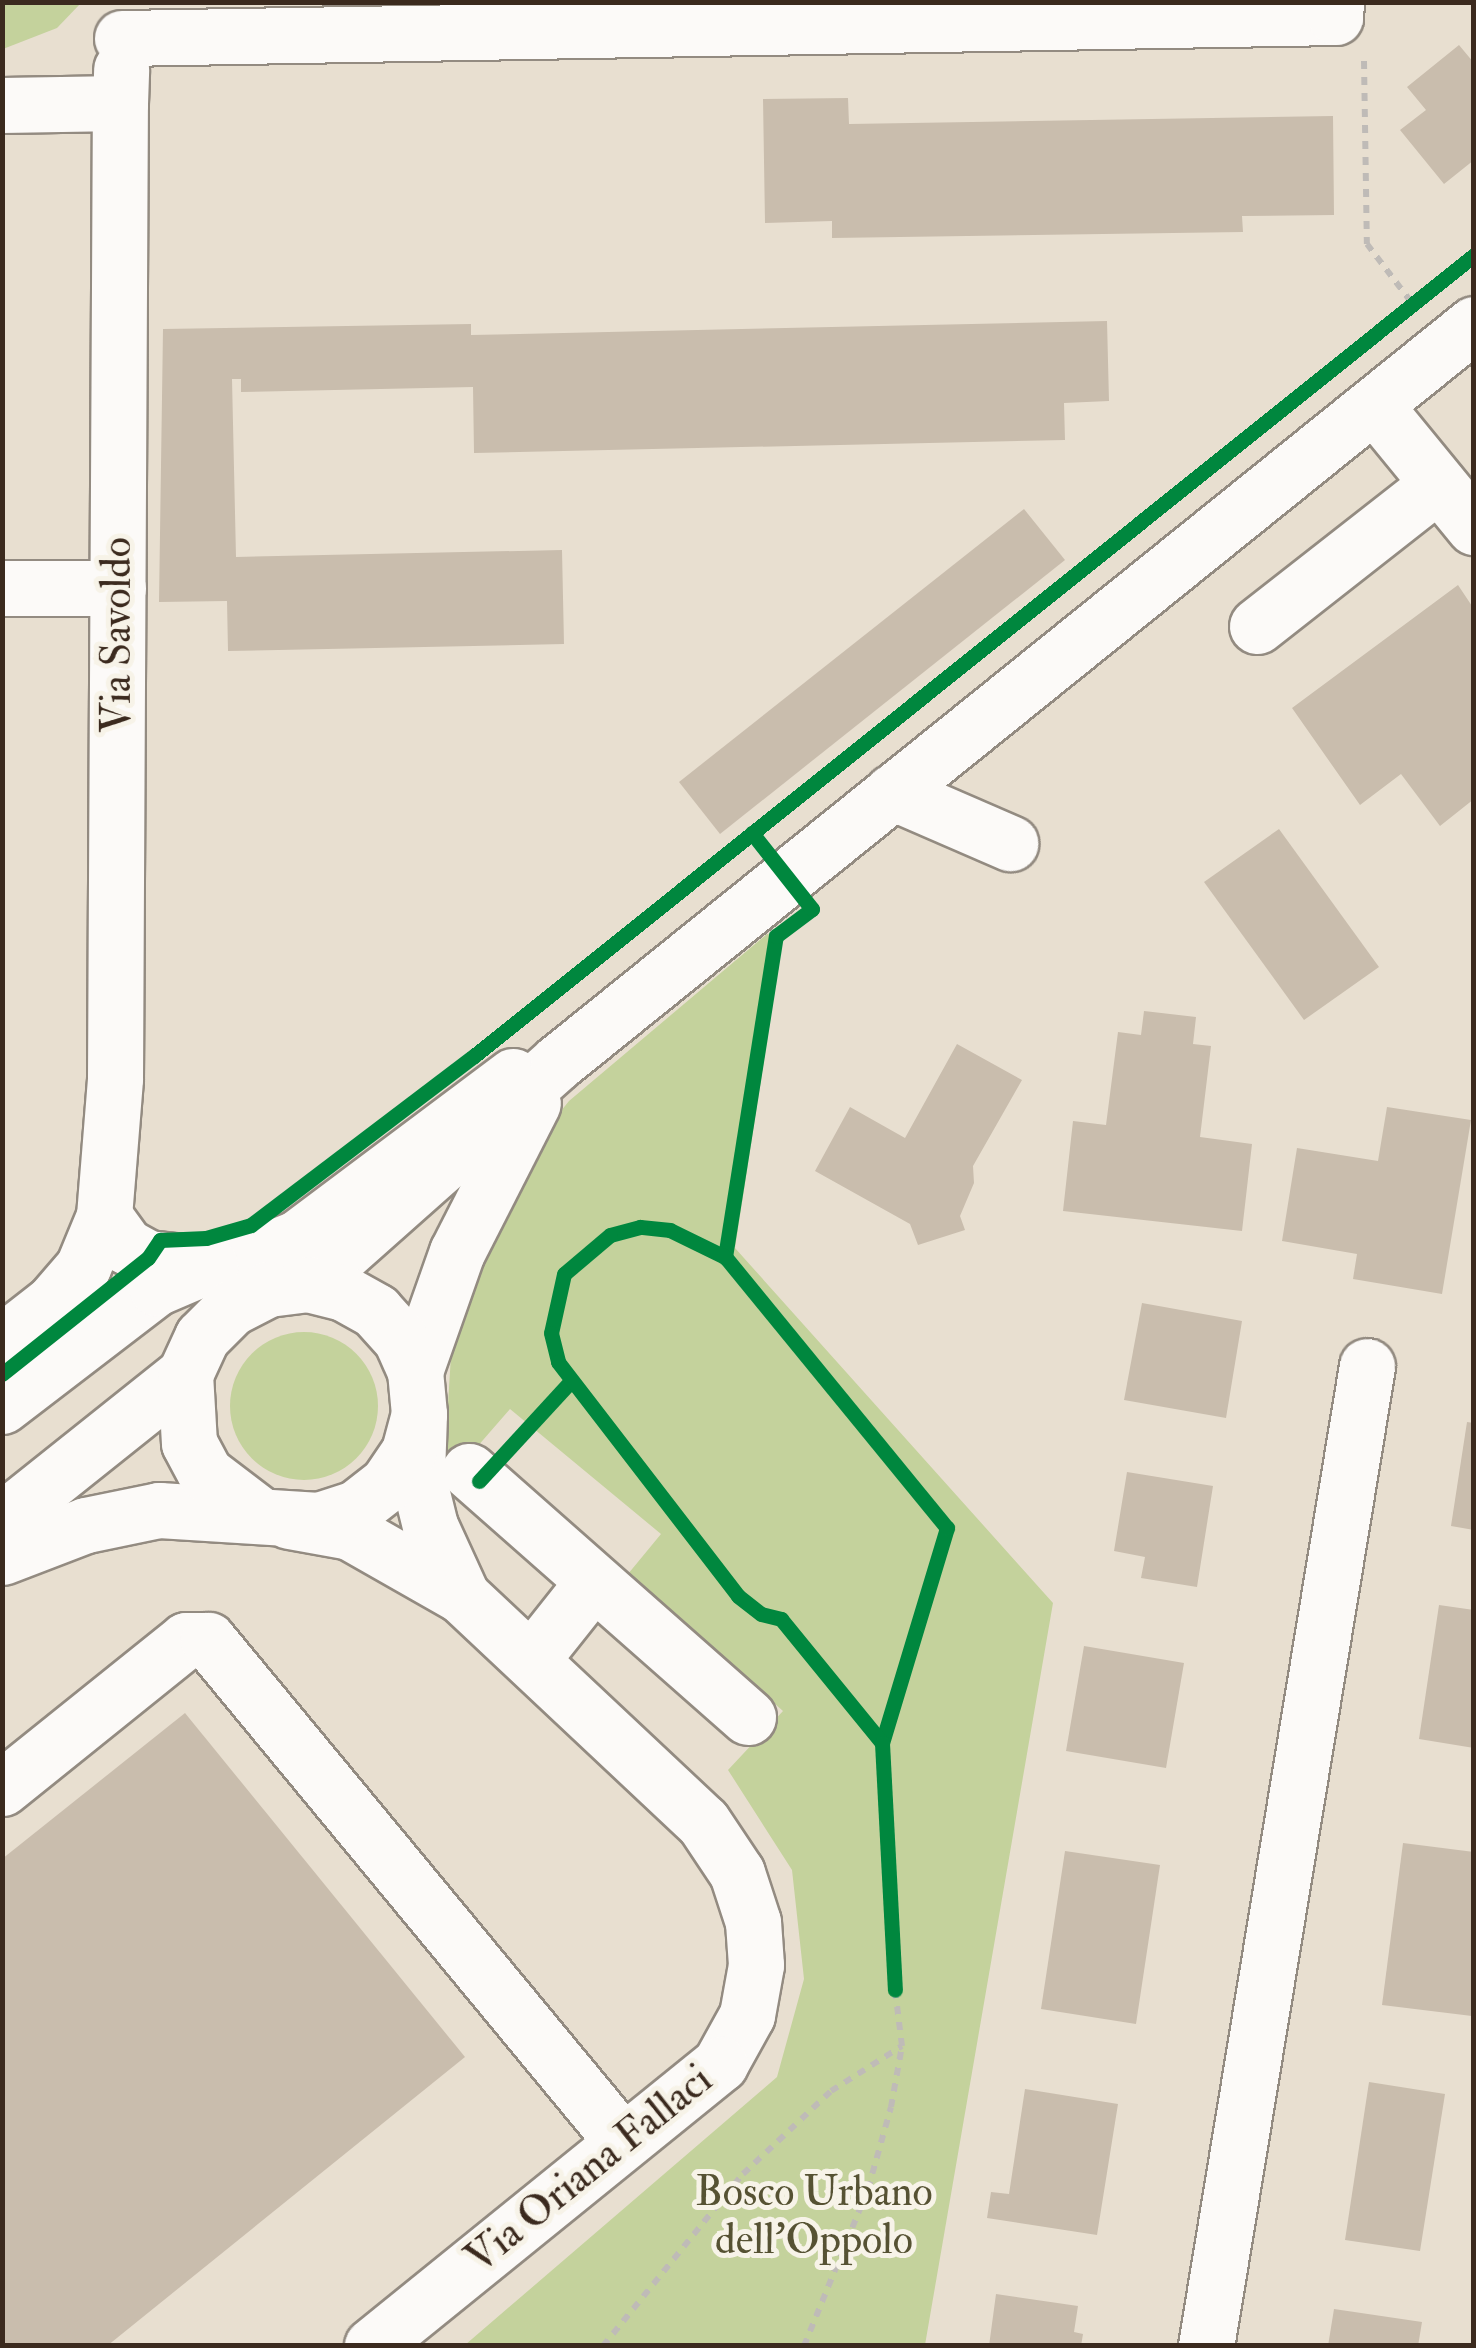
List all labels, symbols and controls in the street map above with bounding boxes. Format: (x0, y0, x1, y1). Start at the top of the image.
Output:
street label: Via Savoldo (92, 537, 142, 733)
street label: Via Oriana Fallaci (456, 2054, 722, 2284)
park label: Bosco Urbano dell'Oppolo (695, 2167, 933, 2266)

